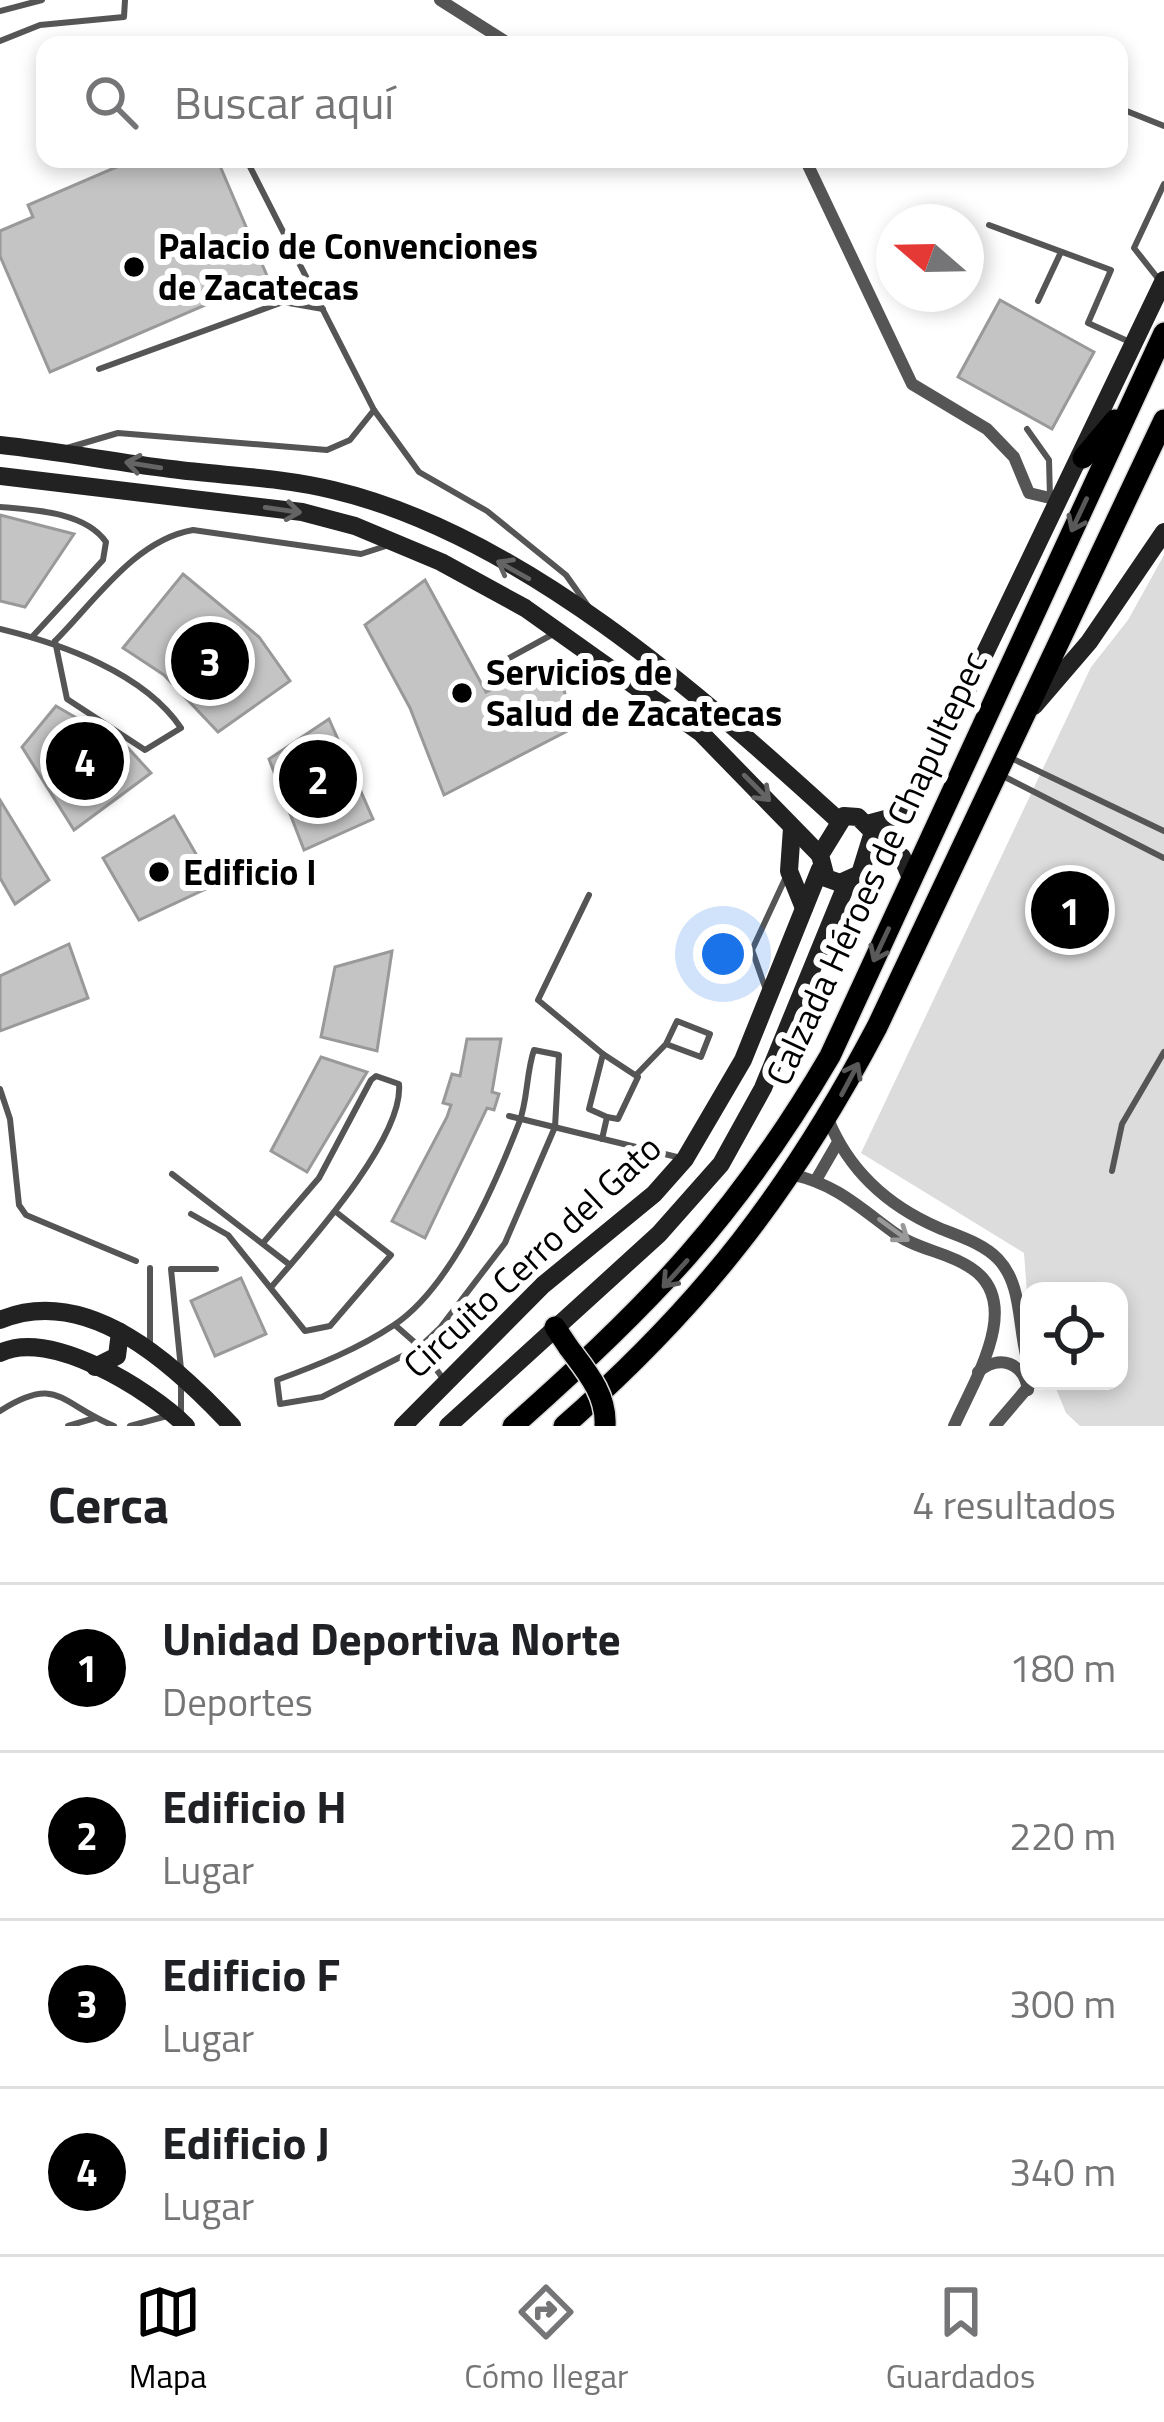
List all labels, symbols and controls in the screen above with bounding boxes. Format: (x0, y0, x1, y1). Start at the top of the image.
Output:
search box (36, 36, 1128, 168)
text: Buscar aquí (174, 68, 394, 136)
icon: search (78, 69, 144, 135)
north arrow (876, 204, 984, 312)
place label: Palacio de Convenciones de Zacatecas (158, 218, 538, 314)
marker: Palacio de Convenciones de Zacatecas (121, 254, 147, 280)
one-way arrow (124, 453, 163, 476)
one-way arrow (1067, 496, 1089, 532)
one-way arrow (263, 499, 302, 521)
one-way arrow (496, 558, 531, 581)
pin: 3 (171, 616, 249, 706)
street label: Calzada Héroes de Chapultepec (751, 641, 1001, 1094)
place label: Servicios de Salud de Zacatecas (486, 644, 782, 740)
marker: Servicios de Salud de Zacatecas (449, 680, 475, 706)
pin: 4 (46, 716, 124, 806)
pin: 2 (279, 734, 357, 824)
one-way arrow (742, 773, 771, 802)
place label: Edificio I (183, 844, 317, 899)
marker: Edificio I (146, 859, 172, 885)
pin: 1 (1031, 865, 1109, 955)
your location (693, 924, 753, 984)
one-way arrow (868, 926, 890, 962)
one-way arrow (839, 1062, 862, 1097)
street label: Circuito Cerro del Gato (390, 1121, 673, 1390)
one-way arrow (878, 1217, 910, 1242)
one-way arrow (662, 1258, 689, 1289)
map controls (1020, 1282, 1128, 1390)
button: locate (1020, 1282, 1128, 1390)
text: Cerca (48, 1465, 169, 1543)
text: 4 resultados (912, 1475, 1116, 1534)
text: Unidad Deportiva Norte (162, 1604, 621, 1672)
text: 1 (76, 1638, 98, 1697)
text: 180 m (1009, 1638, 1116, 1697)
text: Deportes (162, 1672, 313, 1731)
text: Edificio H (162, 1772, 347, 1840)
text: 2 (76, 1806, 98, 1865)
text: 220 m (1009, 1806, 1116, 1865)
text: Lugar (162, 1840, 254, 1899)
text: Edificio F (162, 1940, 340, 2008)
text: 3 (76, 1974, 98, 2033)
text: 300 m (1009, 1974, 1116, 2033)
text: Lugar (162, 2008, 254, 2067)
text: Edificio J (162, 2108, 330, 2176)
text: 4 (76, 2142, 98, 2201)
text: 340 m (1009, 2142, 1116, 2201)
text: Lugar (162, 2176, 254, 2235)
tab: Mapa (129, 2279, 207, 2401)
tab: Cómo llegar (464, 2279, 628, 2401)
tab: Guardados (886, 2279, 1035, 2401)

